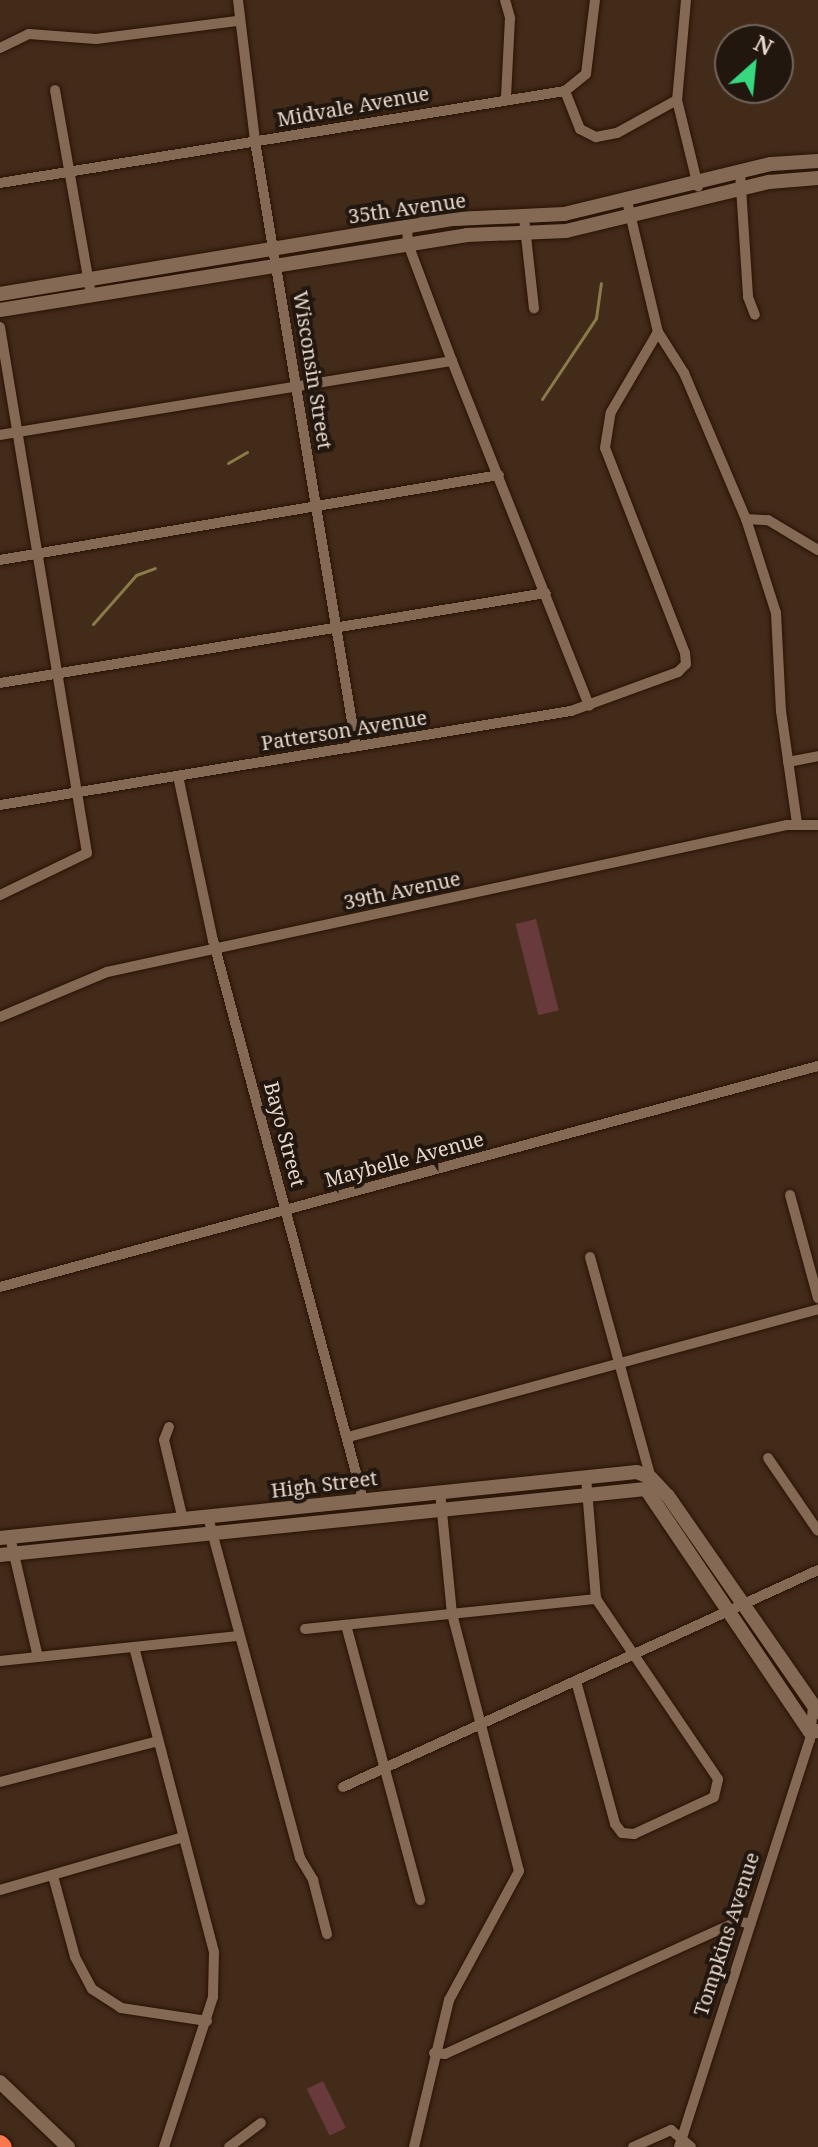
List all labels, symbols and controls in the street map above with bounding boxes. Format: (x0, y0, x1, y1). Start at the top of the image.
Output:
north arrow (714, 24, 794, 104)
text: N (749, 27, 779, 62)
street label: Midvale Avenue (275, 81, 431, 131)
street label: 35th Avenue (347, 188, 467, 228)
street label: Wisconsin Street (289, 289, 337, 451)
street label: Patterson Avenue (259, 705, 429, 755)
street label: 39th Avenue (341, 866, 463, 914)
street label: Bayo Street (259, 1079, 311, 1189)
street label: Maybelle Avenue (322, 1126, 486, 1192)
street label: High Street (270, 1466, 378, 1502)
street label: Tompkins Avenue (688, 1849, 764, 2019)

